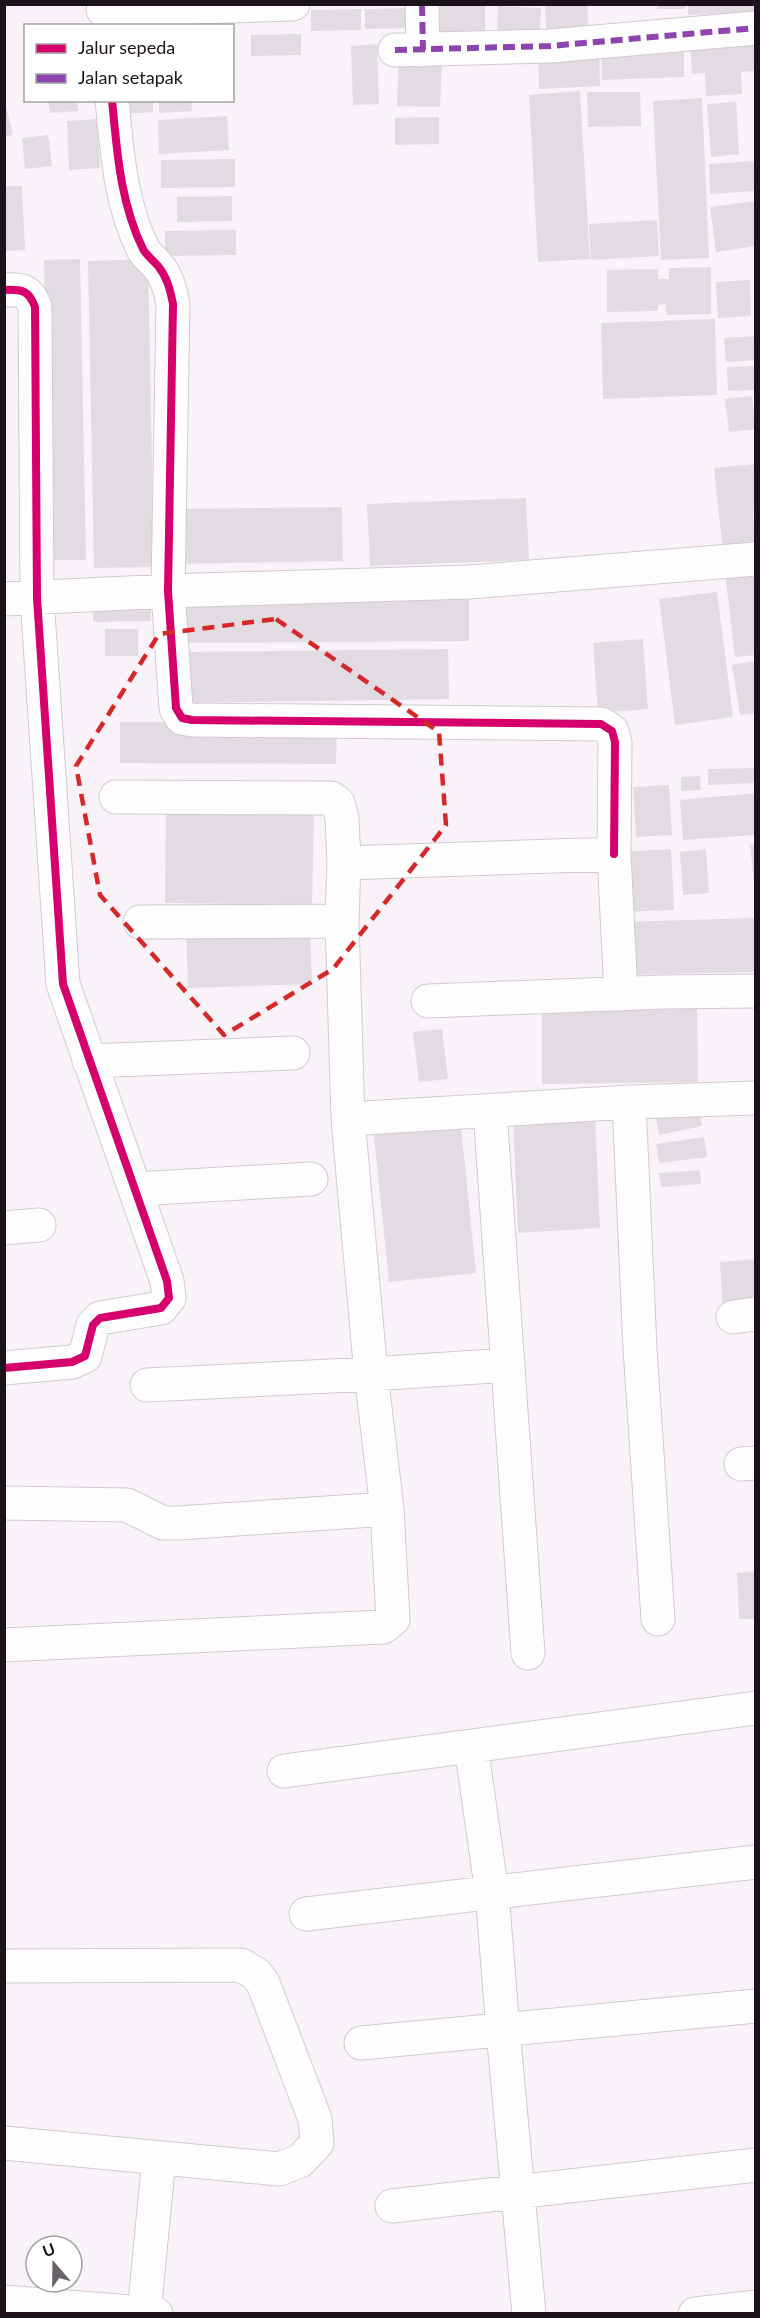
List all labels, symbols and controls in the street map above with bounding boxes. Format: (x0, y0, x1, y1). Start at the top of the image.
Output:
legend (24, 24, 234, 102)
text: Jalur sepeda (78, 36, 175, 58)
text: Jalan setapak (78, 66, 184, 88)
north arrow (24, 2234, 84, 2294)
text: U (40, 2238, 58, 2260)

